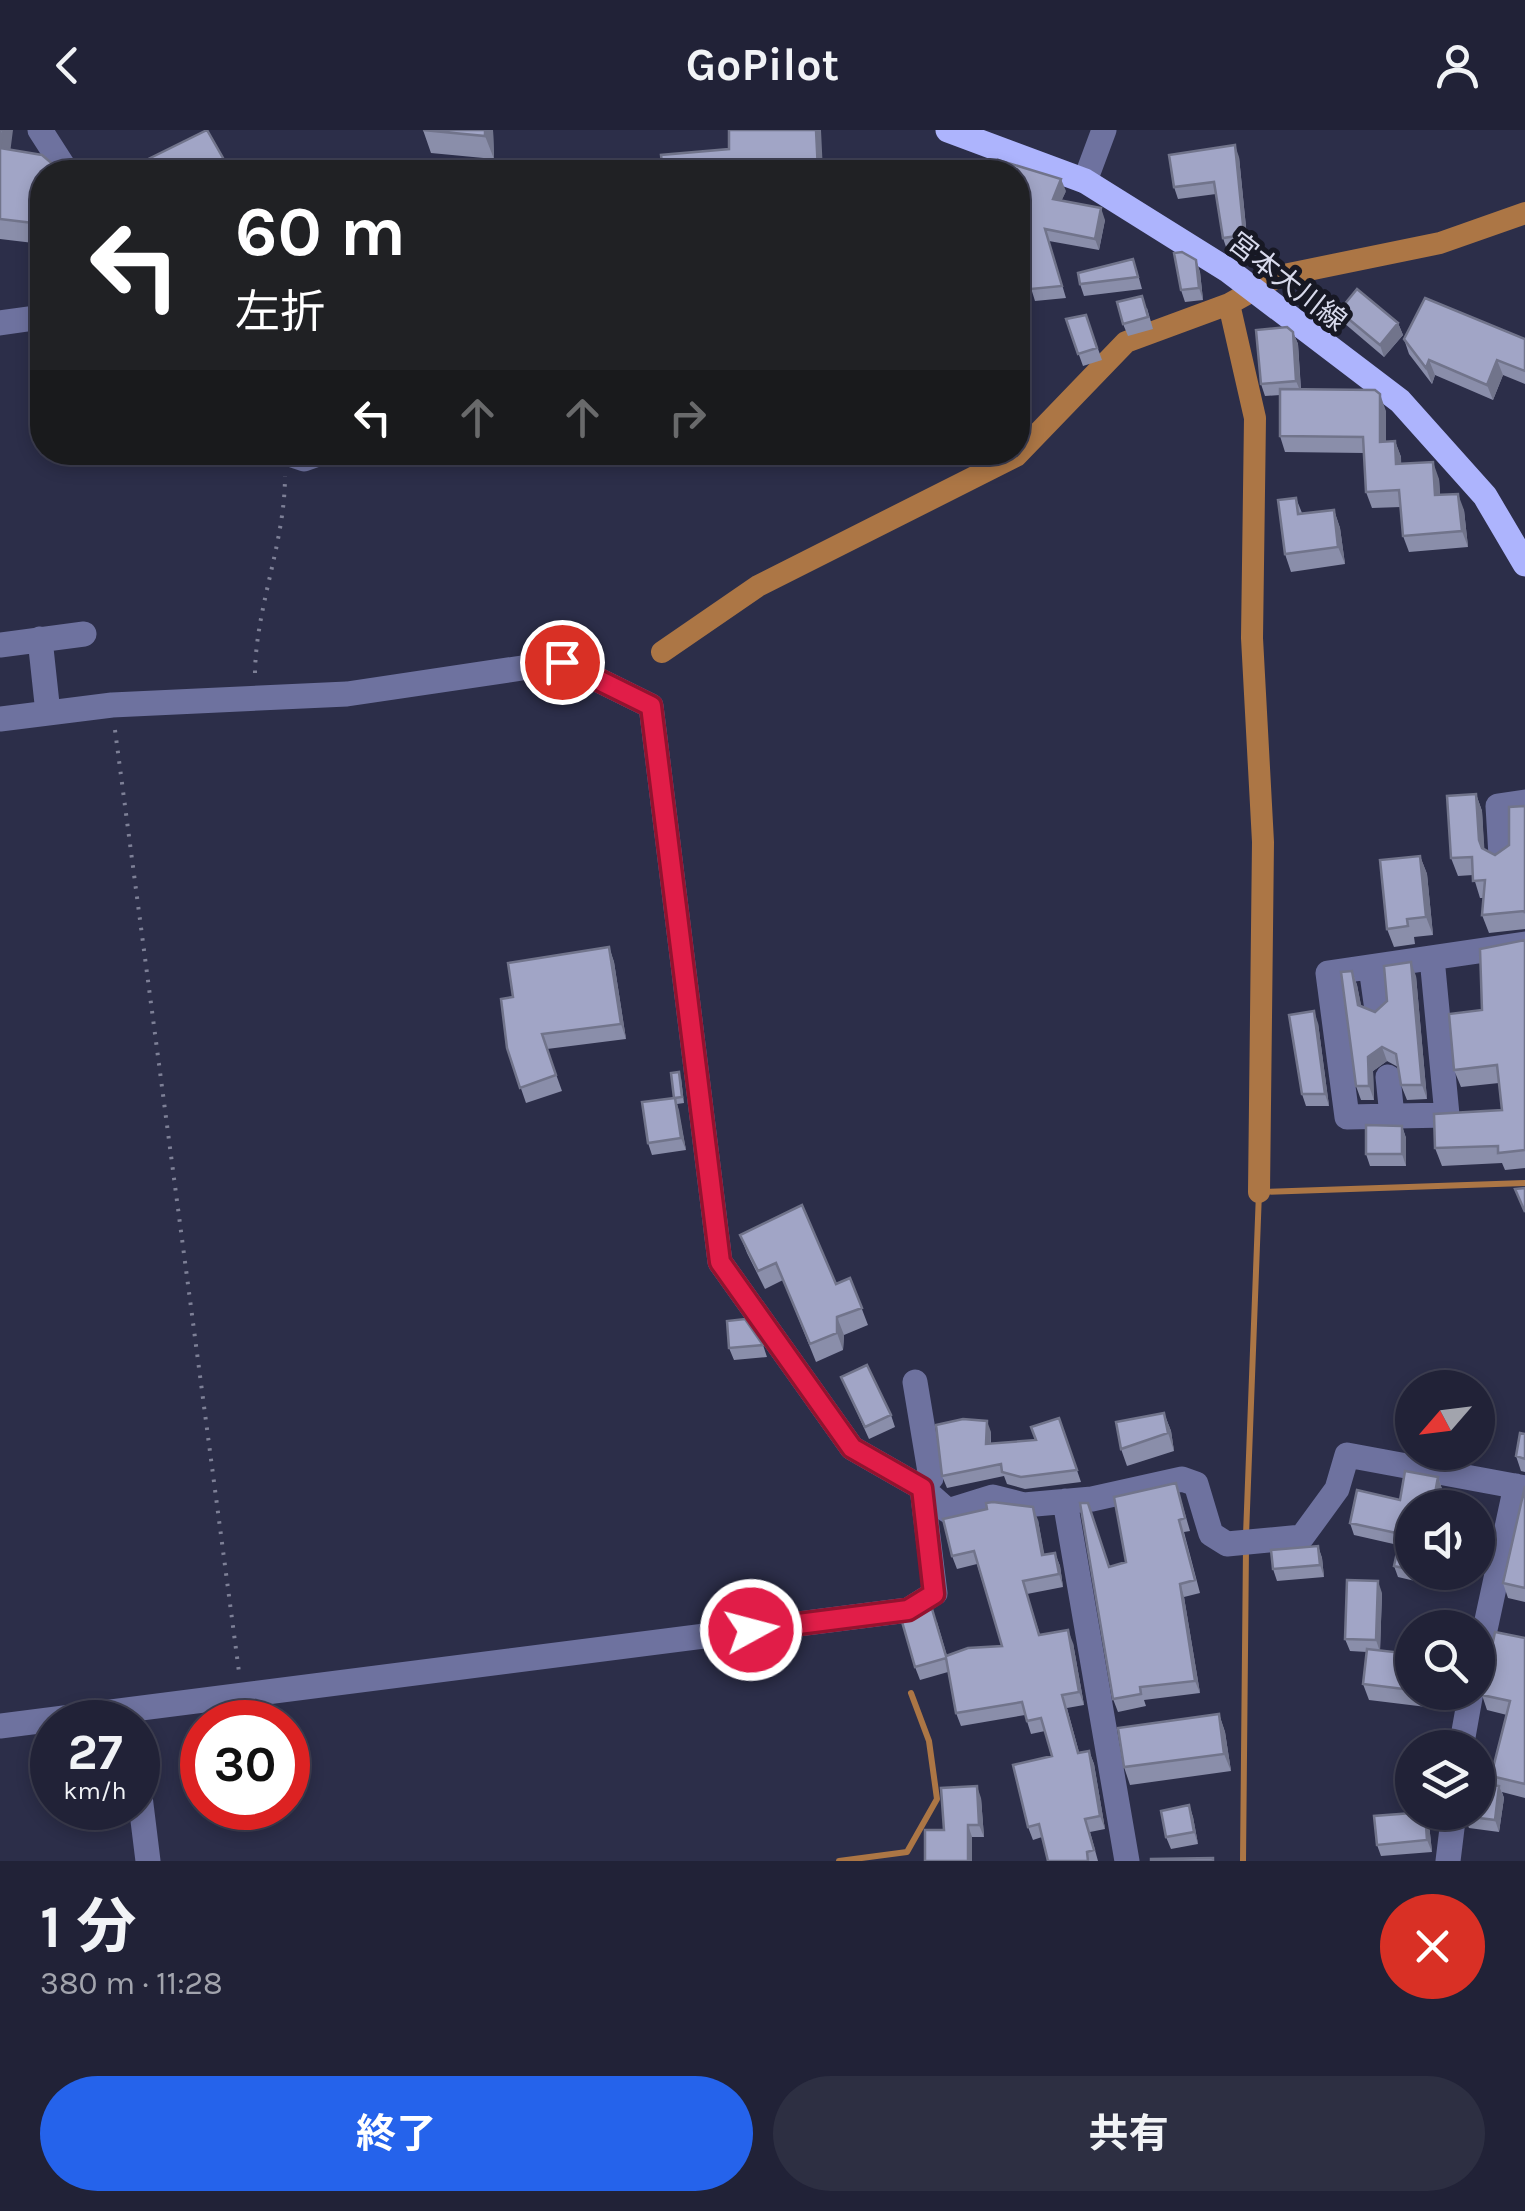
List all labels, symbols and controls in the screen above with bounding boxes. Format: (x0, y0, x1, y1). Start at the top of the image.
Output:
icon: back (40, 38, 95, 93)
icon: person (1430, 38, 1485, 93)
text: GoPilot (686, 39, 839, 91)
text: 60 m (235, 191, 406, 273)
icon: left (70, 200, 200, 330)
street label: 宮本大川線 (1222, 225, 1353, 337)
text: 左折 (235, 286, 325, 338)
icon: left (345, 390, 400, 445)
icon: ahead (450, 390, 505, 445)
icon: ahead (555, 390, 610, 445)
icon: right (660, 390, 715, 445)
pin (520, 620, 605, 705)
icon: arrive (535, 635, 590, 690)
north arrow (1395, 1370, 1495, 1470)
map controls (1395, 1370, 1495, 1830)
button: sound (1395, 1490, 1495, 1590)
position arrow (699, 1578, 803, 1682)
button: search (1395, 1610, 1495, 1710)
speed limit sign: 30 (180, 1700, 310, 1830)
text: 27 (67, 1723, 123, 1782)
button: layers (1395, 1730, 1495, 1830)
text: km/h (63, 1776, 127, 1805)
text: 1 分 (40, 1892, 137, 1962)
button: close (1380, 1894, 1485, 1999)
text: 380 m · 11:28 (40, 1965, 223, 2002)
button: 終了 (40, 2076, 753, 2191)
button: 共有 (773, 2076, 1485, 2191)

